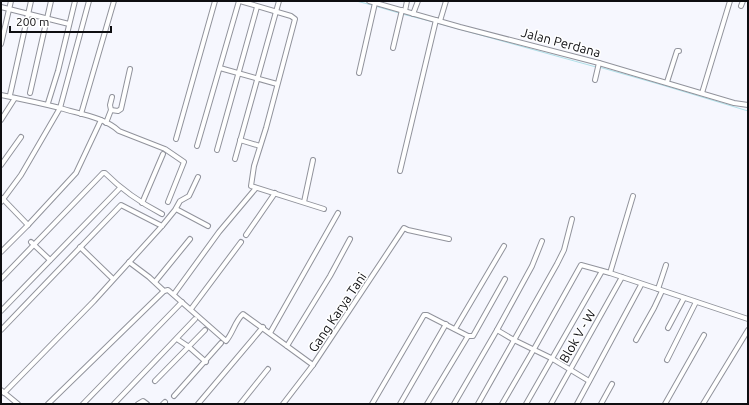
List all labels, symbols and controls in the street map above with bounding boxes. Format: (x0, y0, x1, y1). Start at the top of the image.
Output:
scale bar (10, 8, 111, 34)
text: 200 m (16, 15, 49, 28)
street label: Jalan Perdana (520, 25, 602, 59)
street label: Gang Karya Tani (305, 270, 369, 354)
street label: Blok V - W (556, 307, 598, 365)

